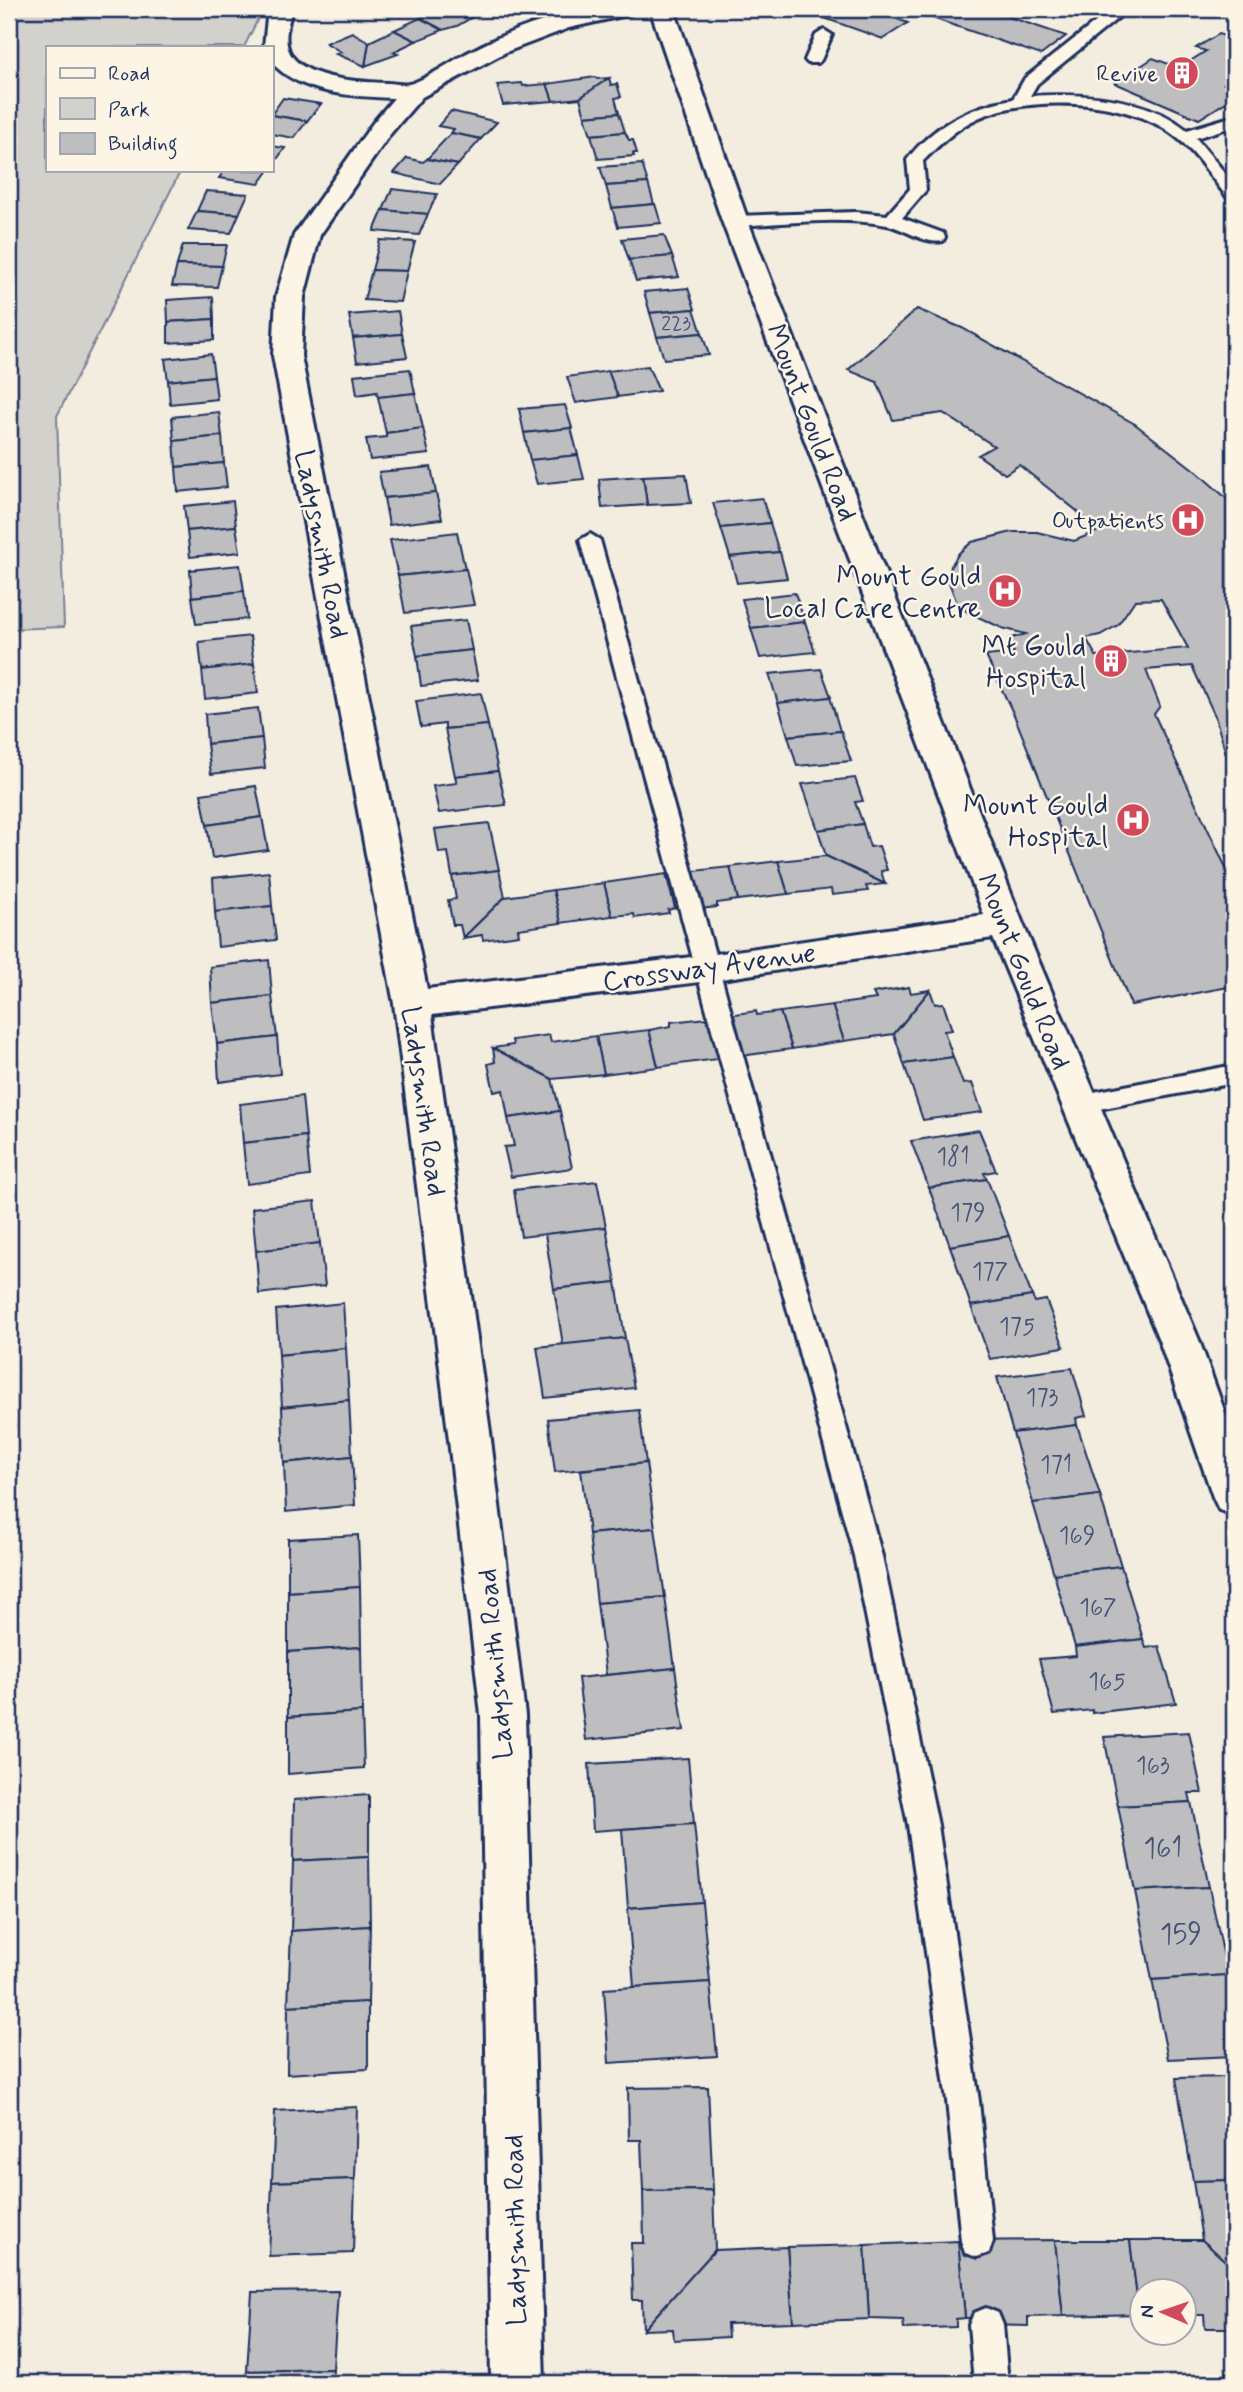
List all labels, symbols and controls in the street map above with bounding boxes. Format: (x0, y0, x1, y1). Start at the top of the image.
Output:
legend (46, 46, 273, 172)
building icon: Revive (1163, 54, 1201, 92)
text: Road (108, 60, 150, 88)
place label: Revive (1096, 60, 1158, 90)
text: Park (108, 96, 150, 124)
text: Building (108, 130, 178, 160)
house number: 223 (661, 310, 691, 338)
street label: Mount Gould Road (756, 319, 865, 527)
street label: Ladysmith Road (284, 447, 357, 642)
hospital icon: Outpatients (1169, 501, 1207, 539)
place label: Outpatients (1052, 507, 1164, 537)
place label: Mount Gould Local Care Centre (764, 559, 981, 628)
hospital icon: Mount Gould Local Care Centre (986, 572, 1024, 610)
place label: Mt Gould Hospital (981, 629, 1086, 698)
building icon: Mt Gould Hospital (1092, 642, 1130, 680)
place label: Mount Gould Hospital (963, 788, 1108, 857)
hospital icon: Mount Gould Hospital (1114, 801, 1152, 839)
street label: Mount Gould Road (967, 868, 1079, 1075)
street label: Crossway Avenue (600, 935, 818, 1002)
street label: Ladysmith Road (391, 1004, 454, 1199)
house number: 181 (936, 1142, 970, 1173)
house number: 179 (950, 1198, 986, 1229)
house number: 177 (972, 1257, 1008, 1288)
house number: 175 (999, 1312, 1035, 1343)
house number: 173 (1026, 1383, 1059, 1414)
house number: 171 (1040, 1450, 1072, 1481)
house number: 169 (1059, 1521, 1095, 1552)
street label: Ladysmith Road (470, 1567, 523, 1761)
house number: 167 (1079, 1593, 1117, 1624)
house number: 165 (1088, 1667, 1126, 1698)
house number: 163 (1136, 1751, 1170, 1782)
house number: 161 (1144, 1831, 1182, 1868)
house number: 159 (1160, 1917, 1202, 1954)
street label: Ladysmith Road (496, 2134, 537, 2326)
north arrow (1128, 2276, 1198, 2346)
text: N (1135, 2305, 1160, 2318)

